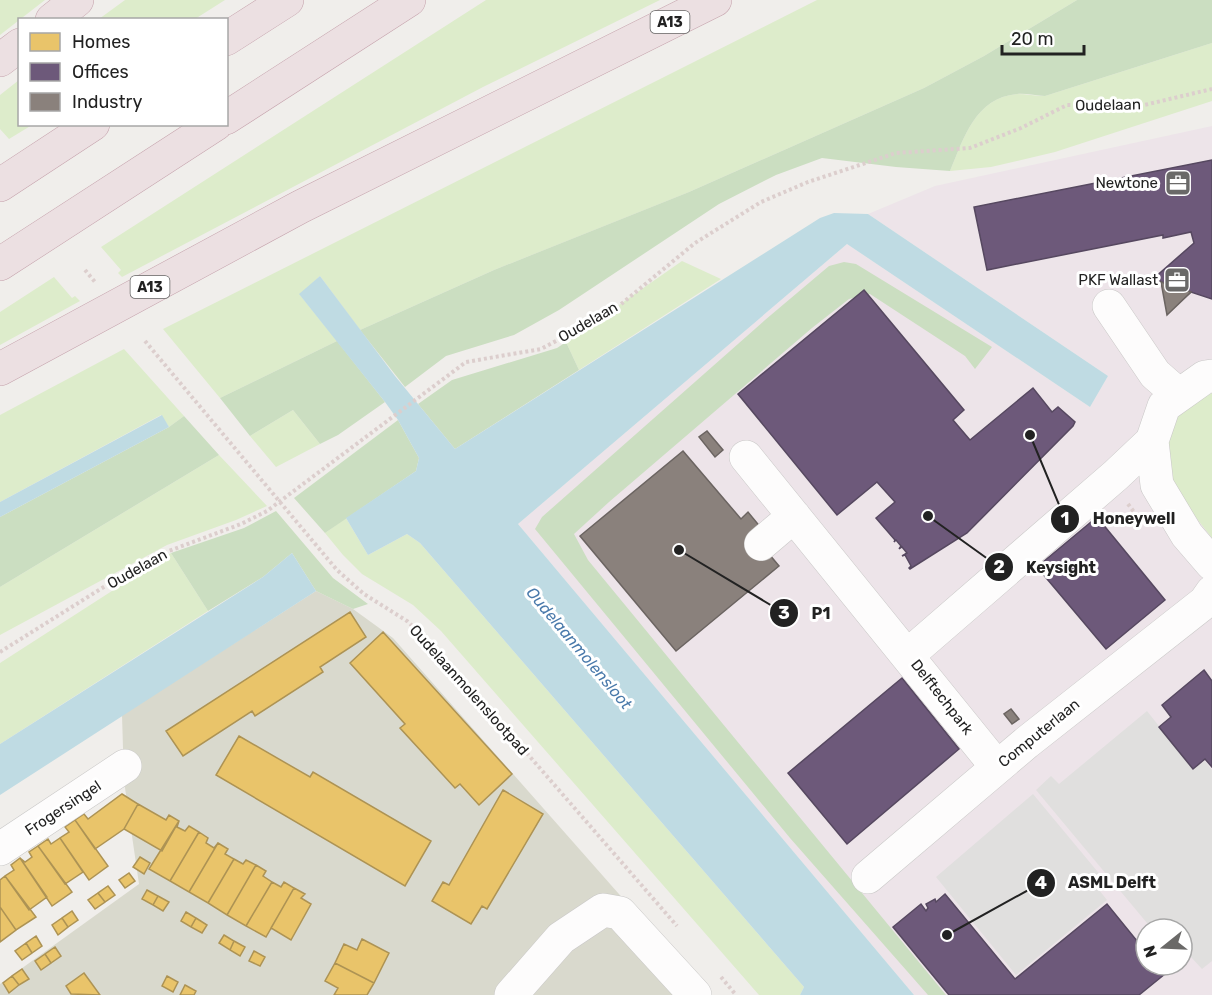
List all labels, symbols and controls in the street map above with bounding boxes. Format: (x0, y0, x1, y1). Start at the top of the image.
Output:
road number: A13 (650, 11, 690, 33)
legend (18, 18, 228, 126)
scale bar (1002, 18, 1084, 56)
text: 20 m (1011, 28, 1053, 50)
text: Homes (72, 31, 130, 53)
text: Offices (72, 61, 129, 83)
text: Industry (72, 91, 142, 113)
street label: Oudelaan (1075, 95, 1141, 115)
office icon: Newtone (1163, 168, 1193, 198)
place label: Newtone (1095, 174, 1158, 192)
office icon: PKF Wallast (1162, 265, 1192, 295)
place label: PKF Wallast (1078, 271, 1158, 289)
road number: A13 (130, 276, 170, 298)
street label: Oudelaan (555, 298, 621, 346)
callout: Honeywell (1050, 502, 1187, 536)
text: 1 (1061, 508, 1069, 530)
text: Honeywell (1093, 509, 1175, 528)
street label: Oudelaan (104, 545, 170, 593)
callout: Keysight (984, 550, 1108, 584)
text: 2 (993, 556, 1005, 578)
text: Keysight (1026, 558, 1096, 577)
water label: Oudelaanmolensloot (522, 583, 636, 714)
callout: P1 (769, 596, 842, 630)
text: 3 (778, 602, 790, 624)
text: P1 (812, 604, 830, 623)
street label: Oudelaanmolenslootpad (406, 621, 532, 759)
street label: Delftechpark (907, 656, 977, 738)
street label: Computerlaan (995, 695, 1083, 771)
street label: Frogersingel (22, 777, 104, 839)
callout: ASML Delft (1026, 866, 1168, 900)
text: 4 (1035, 872, 1047, 894)
text: ASML Delft (1068, 873, 1156, 892)
north arrow (1134, 917, 1194, 977)
text: N (1139, 943, 1161, 960)

